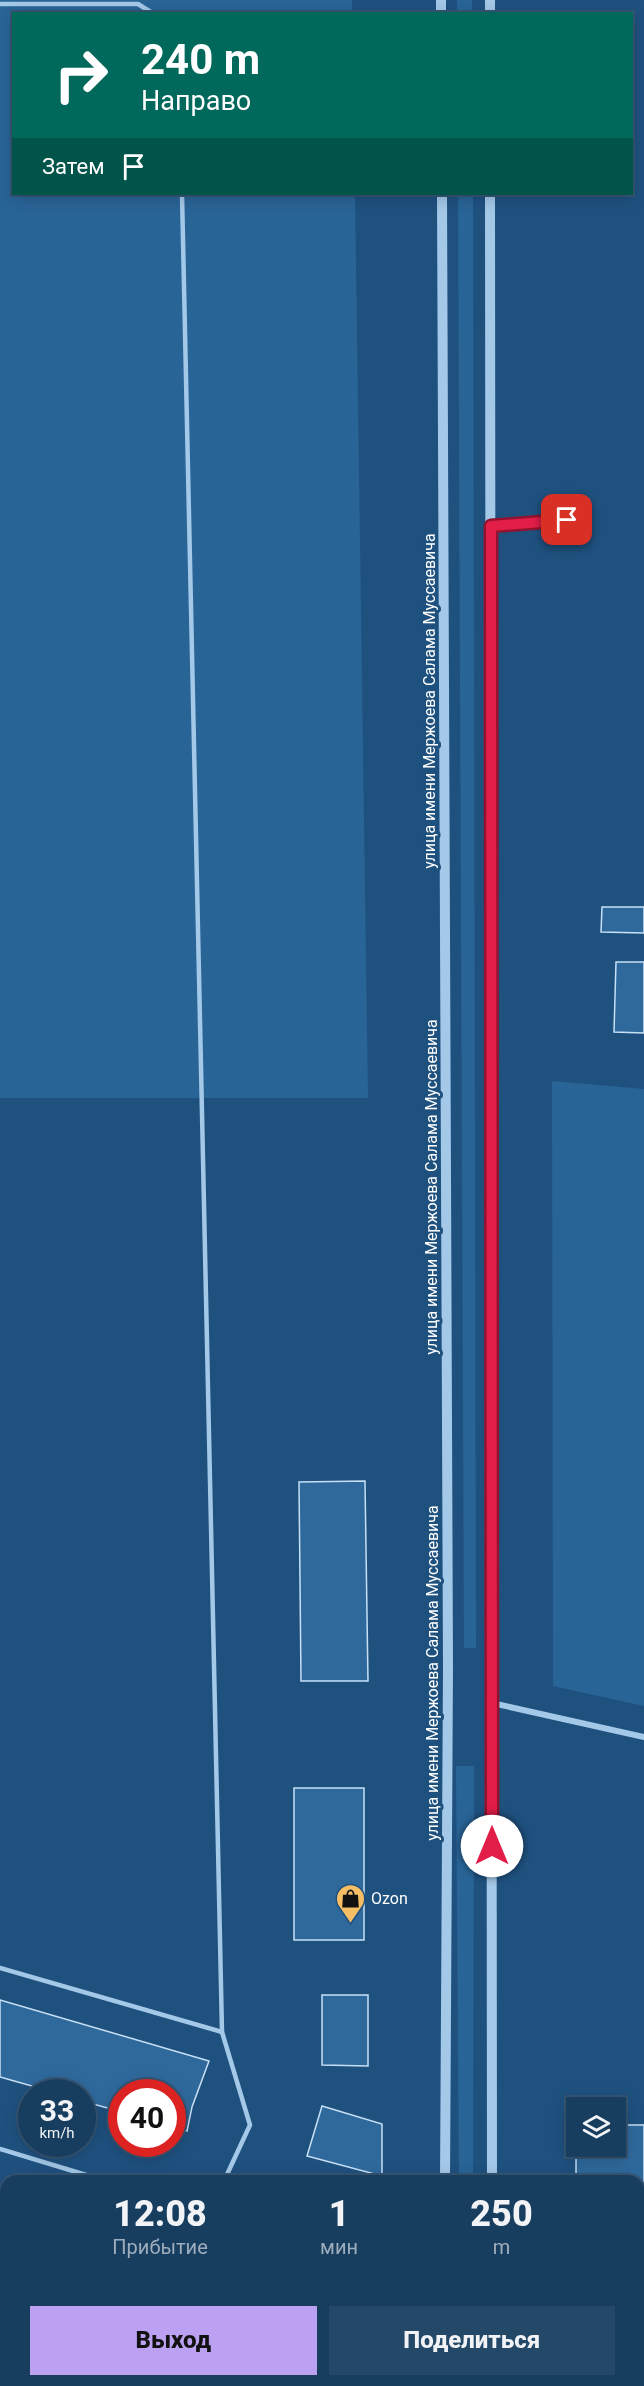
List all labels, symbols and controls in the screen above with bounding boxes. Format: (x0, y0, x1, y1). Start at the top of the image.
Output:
text: 240 m (141, 35, 260, 84)
icon: right (42, 36, 120, 114)
text: Направо (141, 85, 251, 117)
icon: arrive (117, 150, 150, 183)
text: Затем (42, 154, 105, 179)
pin (541, 494, 592, 545)
icon: arrive (550, 503, 583, 536)
street label: улица имени Мержоева Салама Муссаевича (420, 533, 439, 869)
street label: улица имени Мержоева Салама Муссаевича (422, 1019, 441, 1355)
street label: улица имени Мержоева Салама Муссаевича (423, 1505, 442, 1841)
position arrow (460, 1814, 524, 1878)
shop icon: Ozon (334, 1882, 366, 1924)
place label: Ozon (371, 1889, 408, 1908)
speed limit sign: 40 (108, 2079, 186, 2157)
text: 33 (40, 2093, 74, 2128)
map controls (566, 2097, 626, 2157)
button: layers (566, 2097, 626, 2157)
text: km/h (39, 2124, 75, 2142)
text: 12:08 (113, 2193, 207, 2235)
text: 1 (329, 2193, 349, 2235)
text: 250 (470, 2193, 533, 2235)
text: Прибытие (112, 2235, 208, 2259)
text: мин (320, 2235, 358, 2259)
text: m (493, 2235, 510, 2259)
button: Выход (30, 2306, 317, 2375)
button: Поделиться (329, 2306, 615, 2375)

